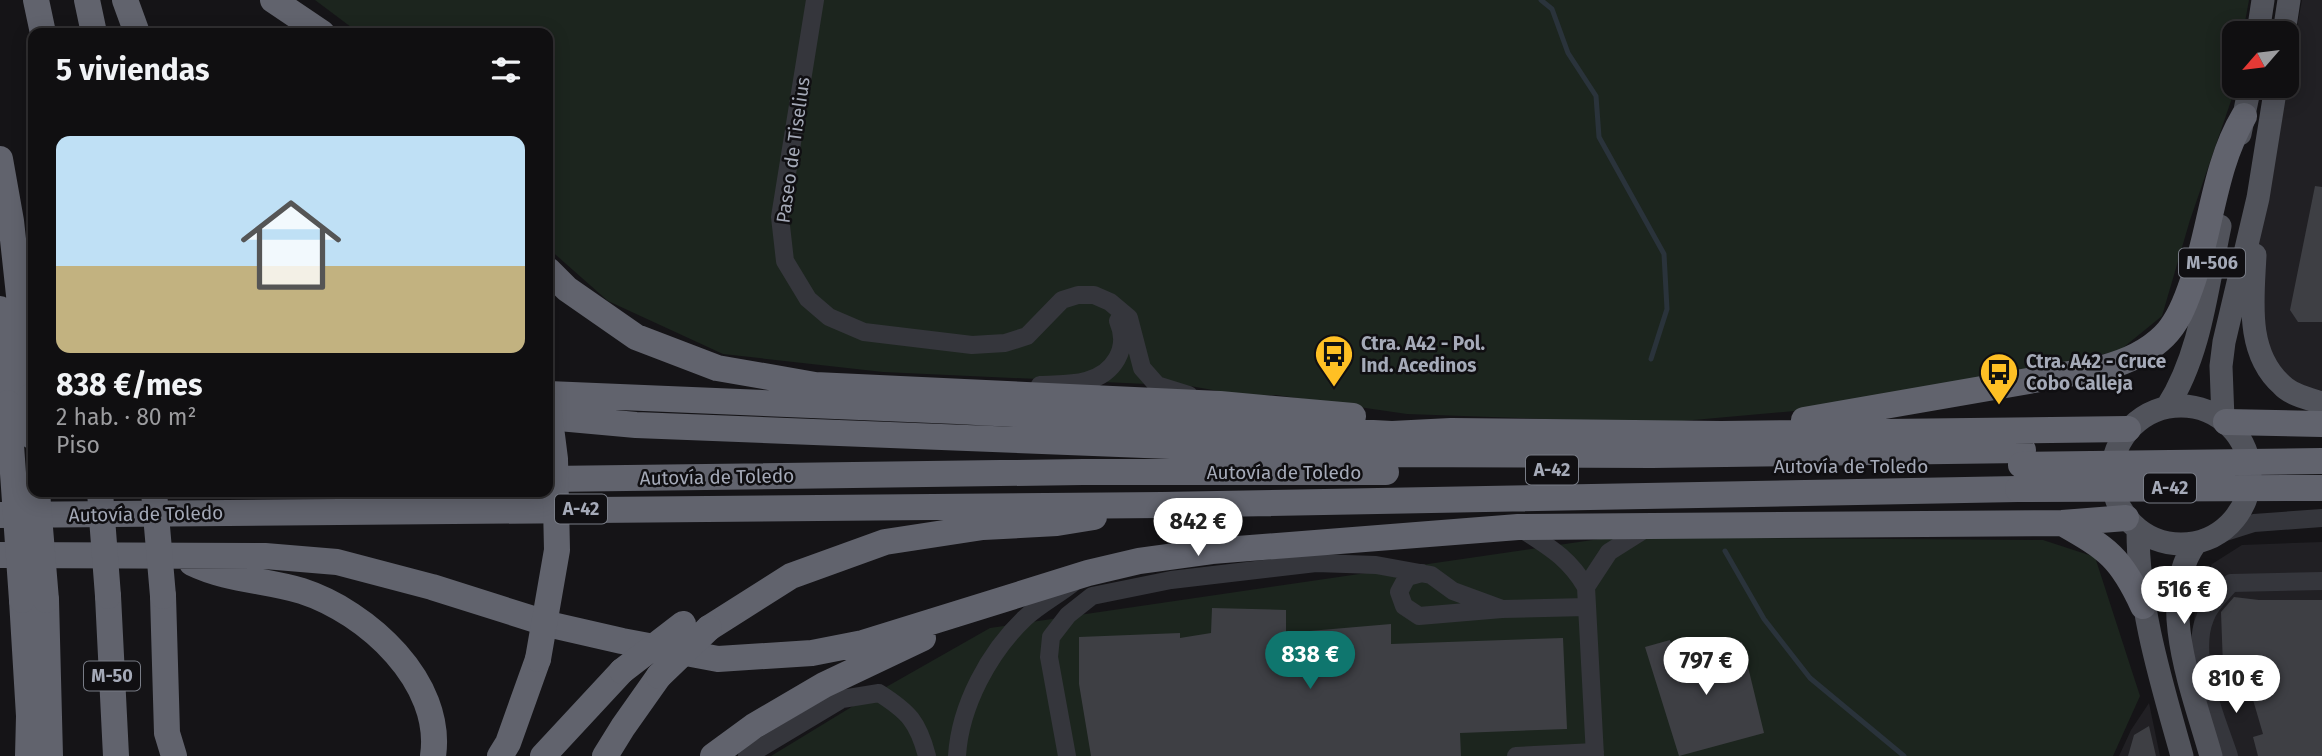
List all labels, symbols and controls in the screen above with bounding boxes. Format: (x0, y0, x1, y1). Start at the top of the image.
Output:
north arrow (2222, 21, 2300, 98)
map controls (2222, 21, 2299, 98)
icon: filters (487, 51, 525, 89)
text: 5 viviendas (56, 52, 209, 88)
street label: Paseo de Tiselius (771, 75, 815, 225)
icon: home (228, 182, 354, 308)
road number: M-506 (2179, 248, 2245, 278)
place label: Ctra. A42 - Pol. Ind. Acedinos (1361, 332, 1485, 377)
bus stop icon: Ctra. A42 - Pol. Ind. Acedinos (1313, 333, 1355, 388)
place label: Ctra. A42 - Cruce Cobo Calleja (2026, 350, 2166, 395)
bus stop icon: Ctra. A42 - Cruce Cobo Calleja (1978, 351, 2020, 406)
text: 838 €/mes (56, 367, 202, 403)
text: 2 hab. · 80 m² (56, 403, 197, 431)
text: Piso (56, 431, 100, 459)
street label: Autovía de Toledo (1774, 455, 1928, 478)
road number: A-42 (1526, 456, 1578, 484)
street label: Autovía de Toledo (1207, 461, 1361, 484)
street label: Autovía de Toledo (640, 464, 794, 490)
road number: A-42 (2144, 474, 2196, 502)
road number: A-42 (555, 494, 607, 524)
pin: 842 € (1149, 498, 1247, 558)
street label: Autovía de Toledo (69, 501, 223, 527)
text: 842 € (1170, 507, 1226, 535)
pin: 516 € (2135, 566, 2233, 626)
text: 516 € (2157, 575, 2211, 603)
pin: 838 € (1261, 632, 1359, 691)
pin: 797 € (1657, 638, 1755, 697)
text: 838 € (1281, 640, 1339, 668)
text: 797 € (1680, 646, 1732, 674)
pin: 810 € (2187, 656, 2285, 715)
road number: M-50 (84, 662, 140, 690)
text: 810 € (2208, 664, 2264, 692)

